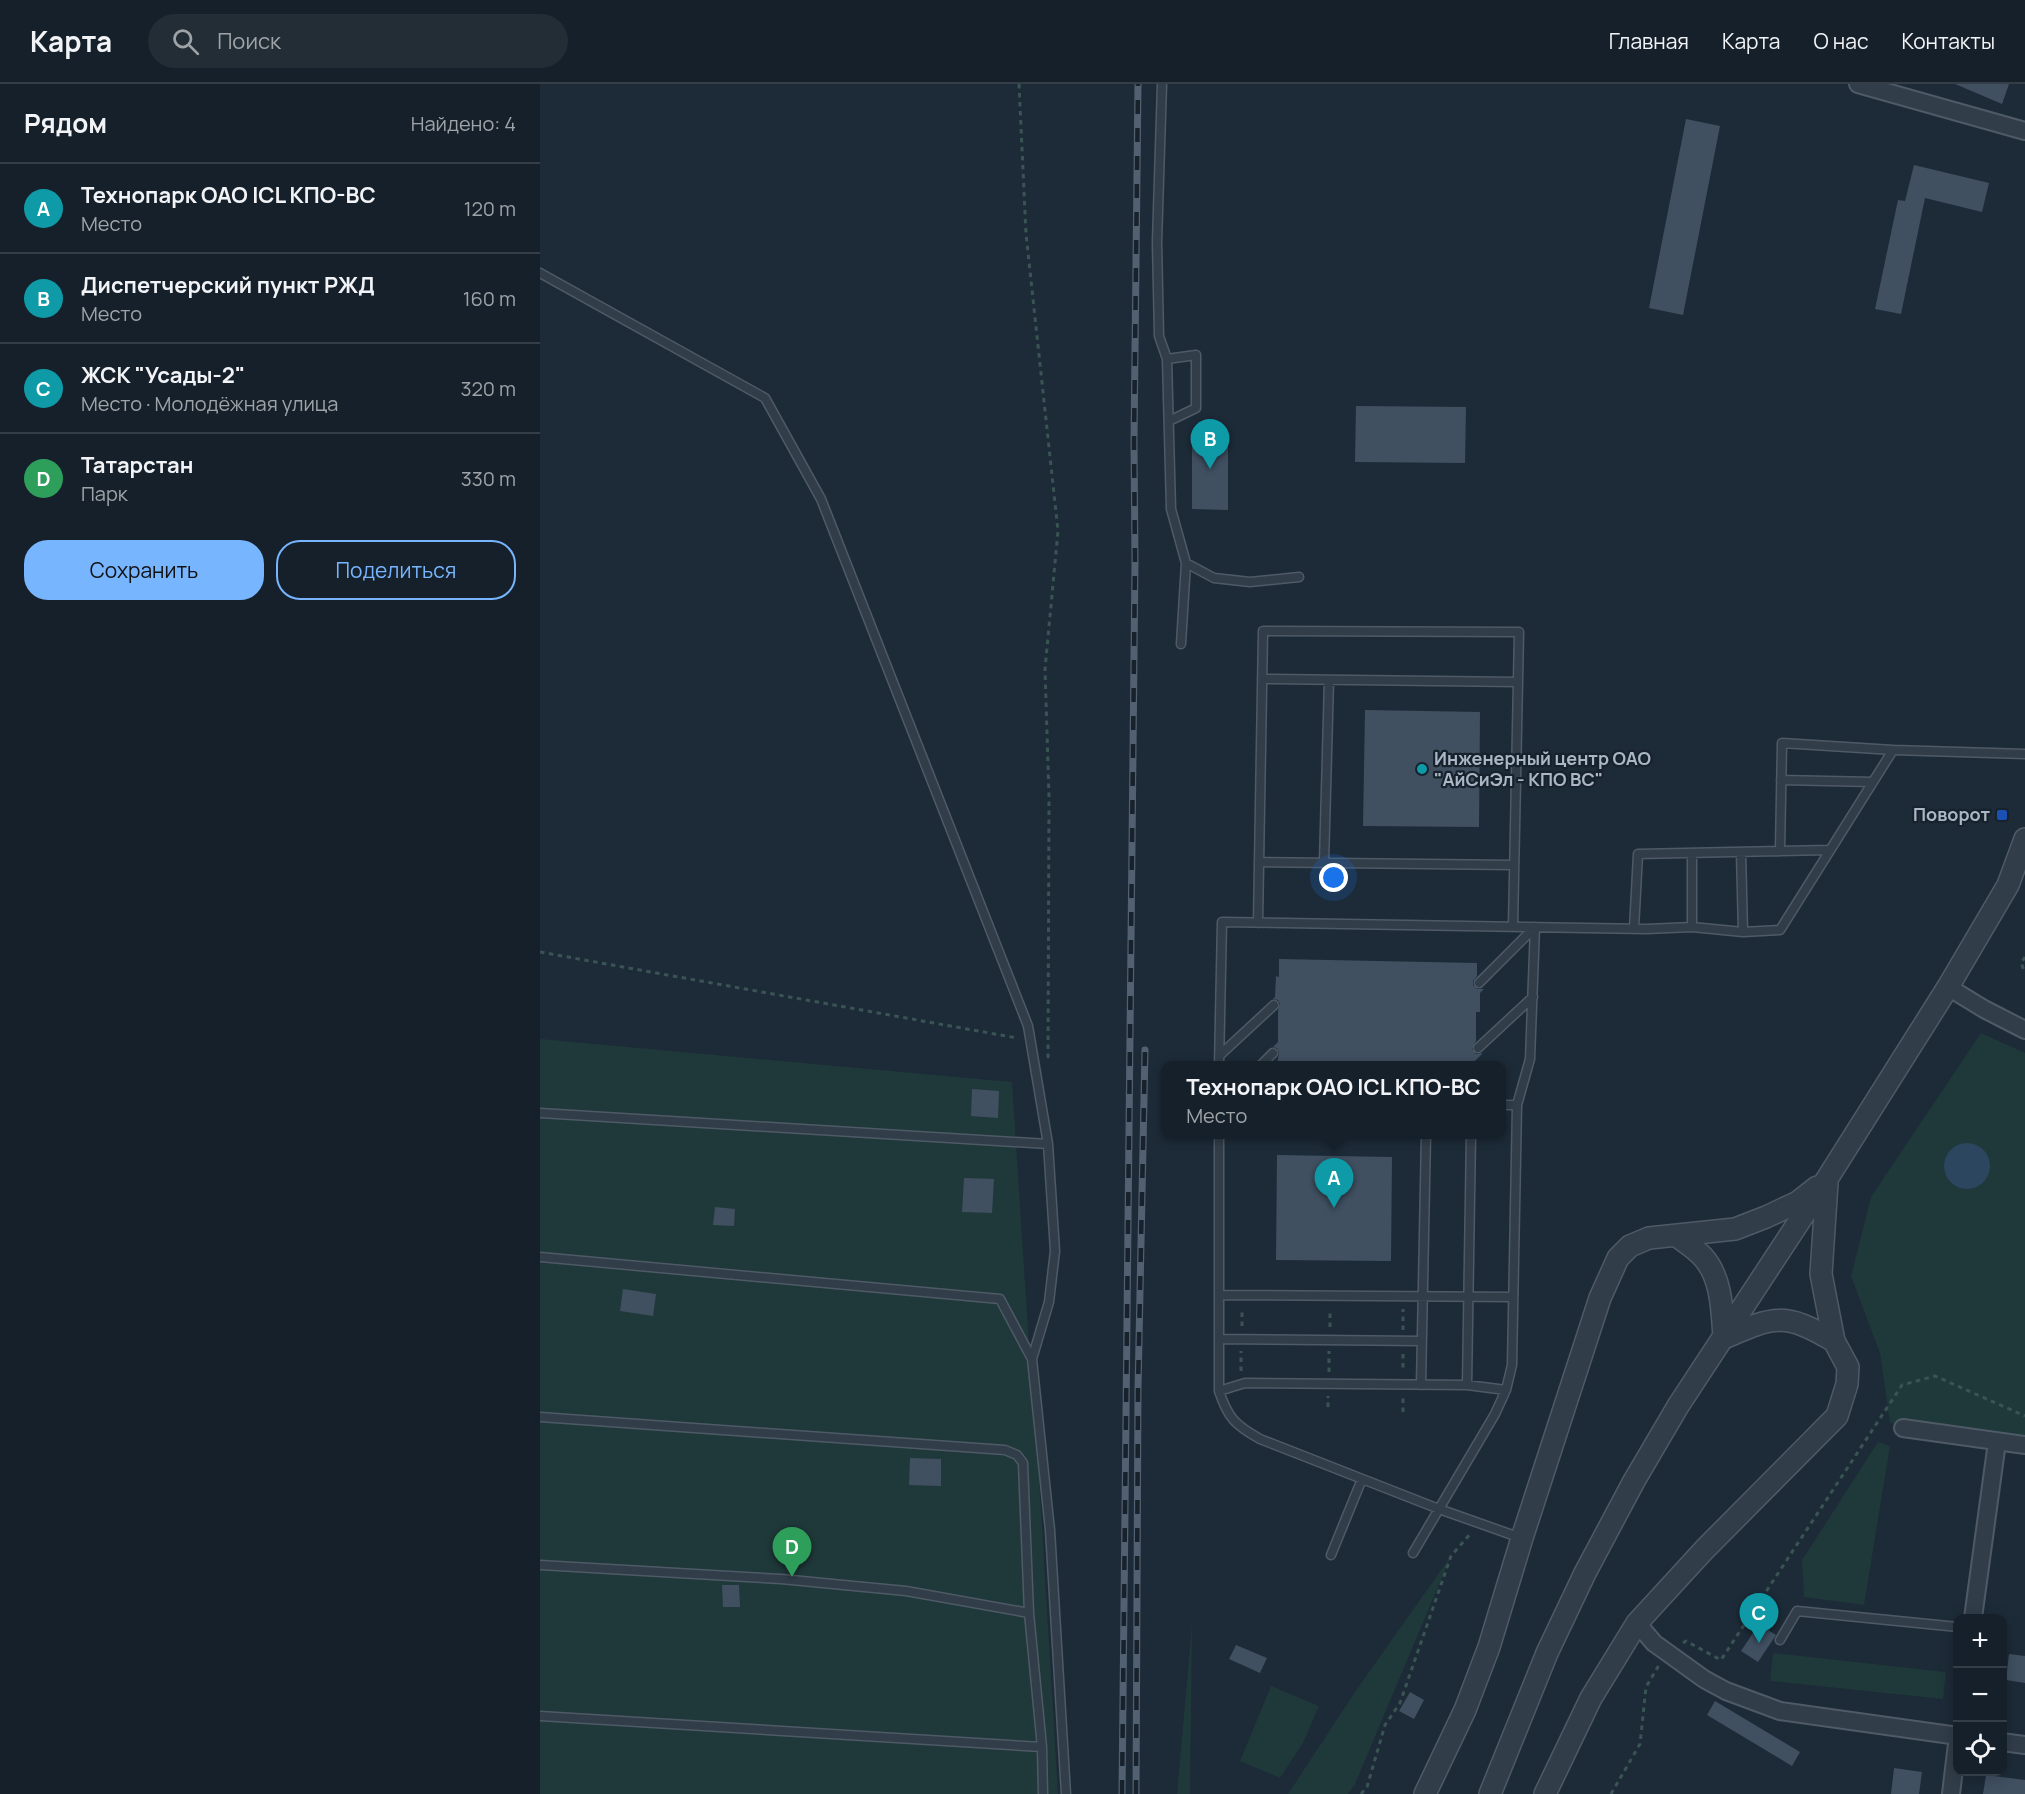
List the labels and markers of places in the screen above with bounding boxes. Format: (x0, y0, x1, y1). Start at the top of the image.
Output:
pin: B (1190, 420, 1230, 469)
place label: Инженерный центр ОАО "АйСиЭл - КПО ВС" (1434, 746, 1651, 791)
marker: Инженерный центр ОАО "АйСиЭл - КПО ВС" (1415, 762, 1429, 776)
place label: Поворот (1913, 802, 1990, 826)
marker: Поворот (1995, 808, 2009, 822)
pin: A (1314, 1158, 1354, 1208)
pin: D (772, 1528, 812, 1577)
pin: C (1740, 1594, 1778, 1643)

